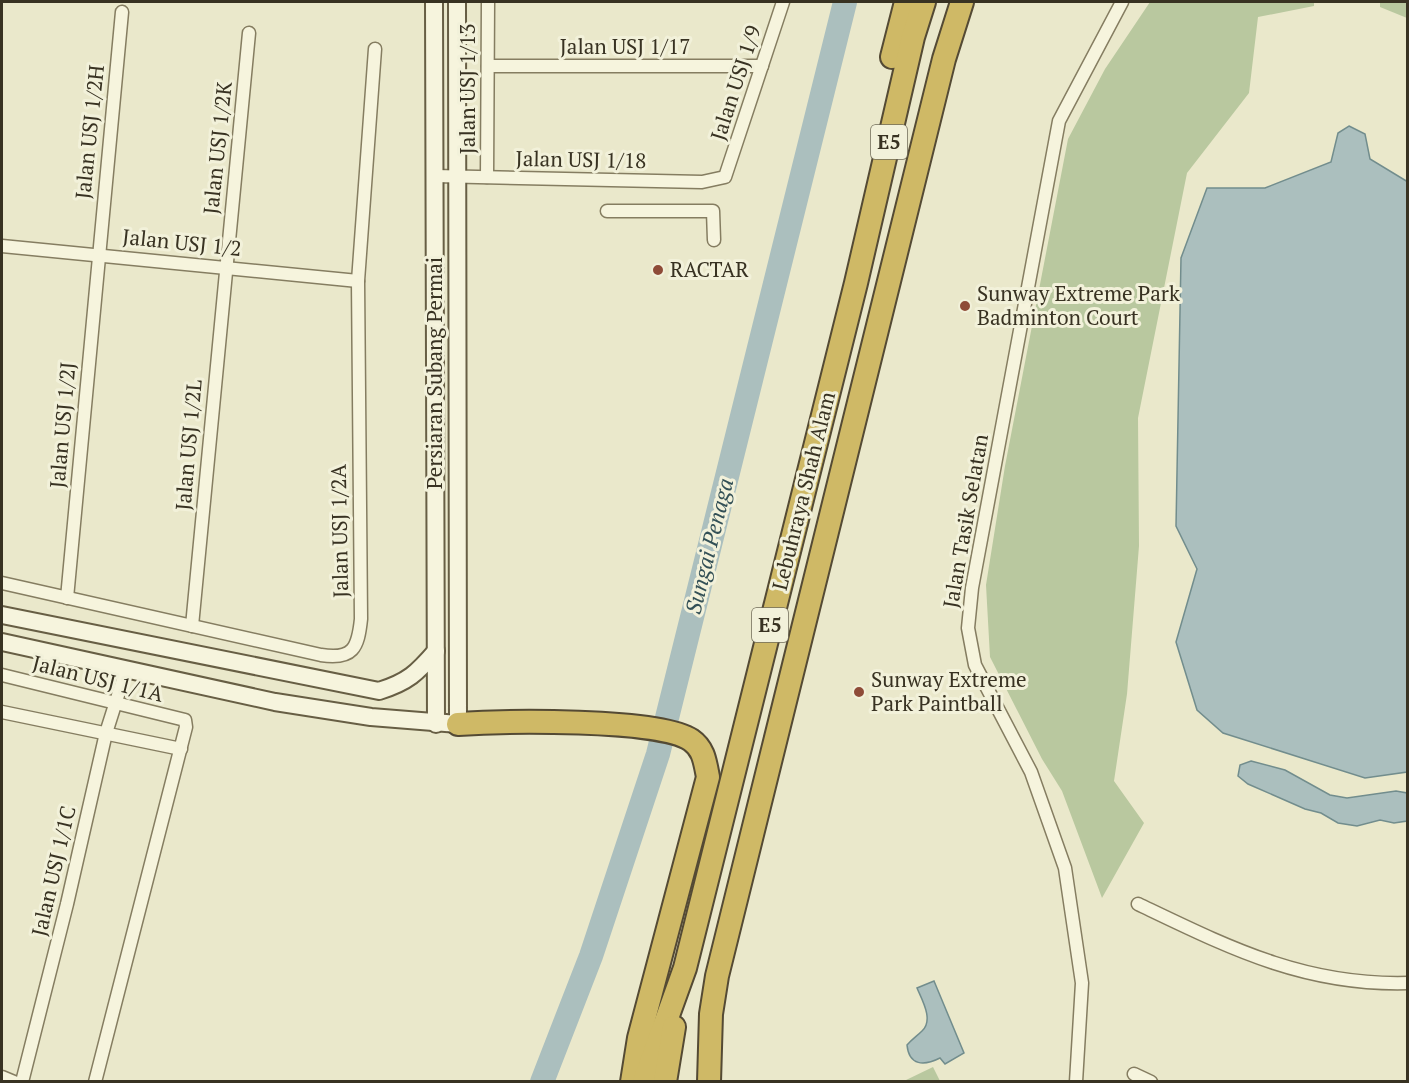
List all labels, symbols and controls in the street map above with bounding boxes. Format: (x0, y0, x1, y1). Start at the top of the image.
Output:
street label: Jalan USJ 1/9 (703, 22, 767, 144)
street label: Jalan USJ 1/13 (453, 24, 481, 154)
street label: Jalan USJ 1/17 (560, 32, 690, 60)
street label: Jalan USJ 1/2H (68, 63, 110, 200)
street label: Jalan USJ 1/2K (196, 80, 238, 216)
road number: E5 (871, 125, 907, 159)
street label: Jalan USJ 1/18 (515, 144, 647, 174)
street label: Jalan USJ 1/2 (121, 222, 243, 262)
place label: RACTAR (670, 255, 749, 283)
street label: Persiaran Subang Permai (420, 257, 448, 489)
marker: RACTAR (651, 263, 665, 277)
place label: Sunway Extreme Park Badminton Court (977, 279, 1180, 331)
marker: Sunway Extreme Park Badminton Court (958, 299, 972, 313)
street label: Jalan USJ 1/2J (43, 361, 81, 489)
street label: Jalan USJ 1/2L (168, 378, 208, 511)
street label: Lebuhraya Shah Alam (765, 389, 841, 593)
street label: Jalan Tasik Selatan (936, 431, 994, 610)
street label: Jalan USJ 1/2A (324, 463, 354, 598)
water label: Sungai Penaga (678, 475, 739, 617)
road number: E5 (752, 608, 788, 642)
street label: Jalan USJ 1/1A (30, 648, 167, 708)
place label: Sunway Extreme Park Paintball (871, 665, 1027, 717)
marker: Sunway Extreme Park Paintball (852, 685, 866, 699)
street label: Jalan USJ 1/1C (24, 803, 82, 939)

